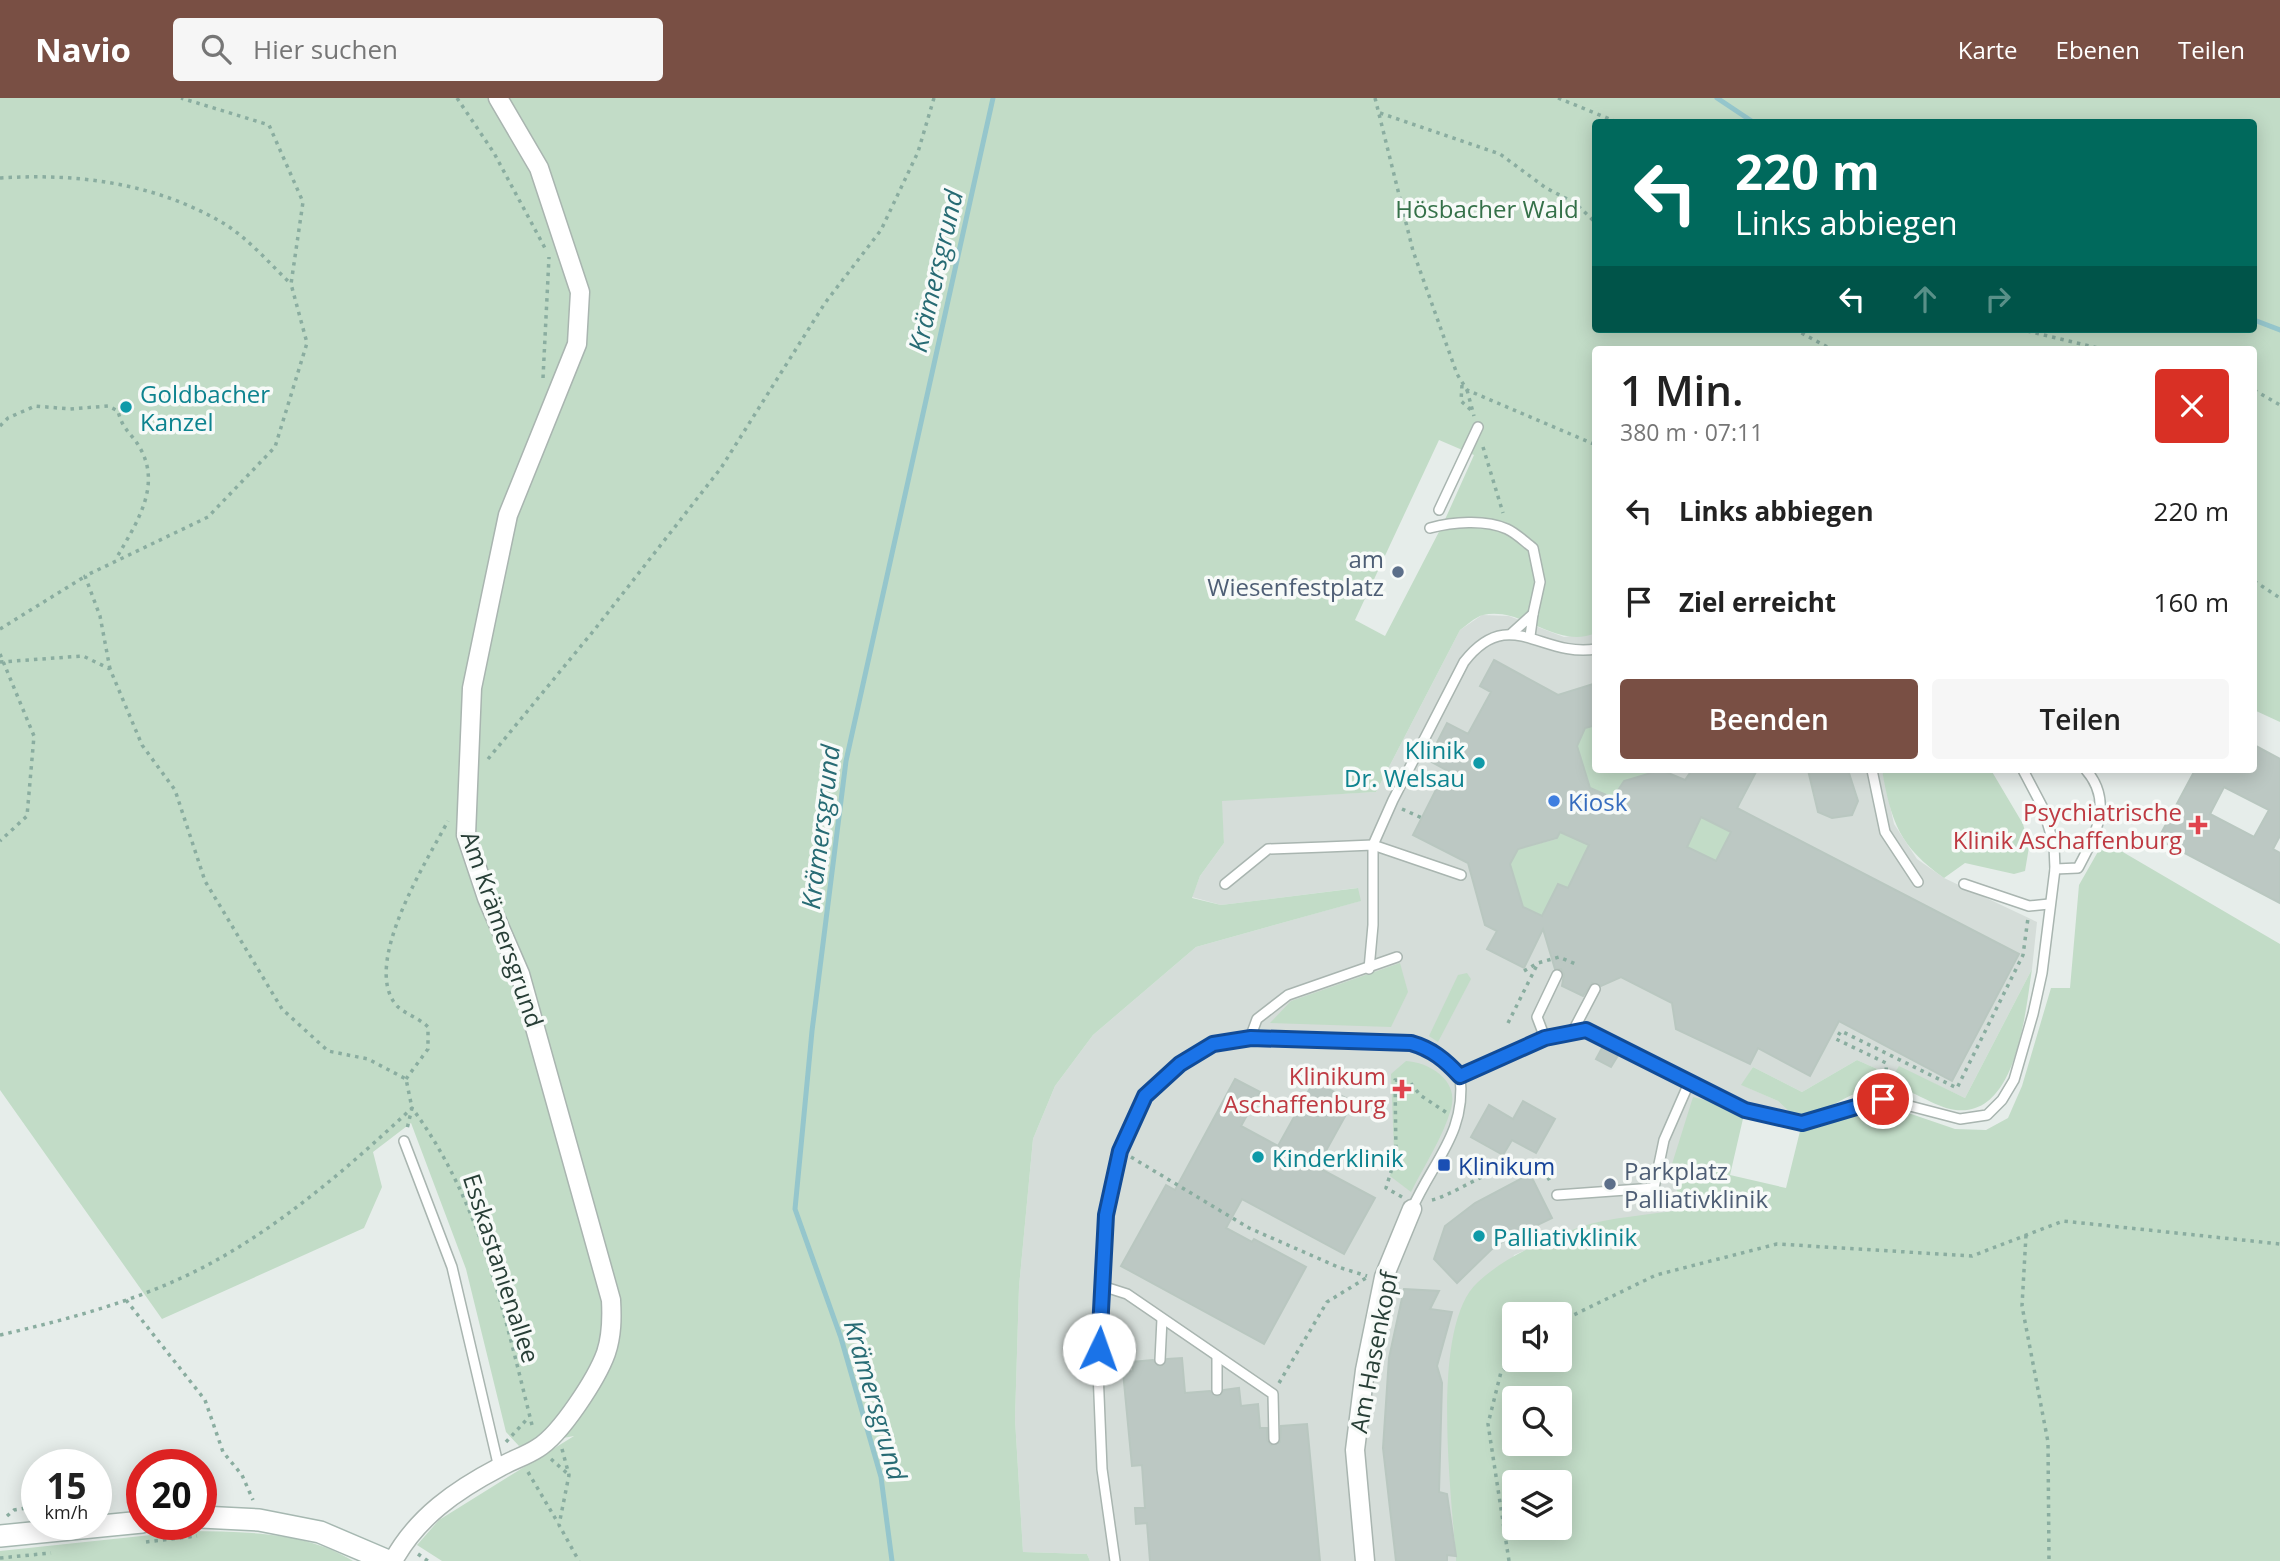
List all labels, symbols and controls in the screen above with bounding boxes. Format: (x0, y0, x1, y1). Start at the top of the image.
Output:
search box (173, 18, 663, 81)
text: Navio (35, 27, 131, 72)
icon: search (197, 30, 235, 68)
text: Hier suchen (253, 31, 398, 67)
text: Karte (1958, 33, 2018, 66)
text: Ebenen (2056, 33, 2140, 66)
text: Teilen (2178, 33, 2245, 66)
text: 220 m (1735, 138, 1880, 204)
icon: left (1620, 147, 1711, 238)
water label: Krämersgrund (899, 185, 971, 356)
park label: Hösbacher Wald (1395, 192, 1579, 225)
text: Links abbiegen (1735, 201, 1958, 244)
icon: left (1833, 280, 1871, 318)
icon: ahead (1906, 280, 1944, 318)
icon: right (1979, 280, 2017, 318)
text: 1 Min. (1620, 361, 1744, 418)
button: close (2155, 369, 2229, 443)
place label: Goldbacher Kanzel (140, 377, 270, 438)
marker: Goldbacher Kanzel (118, 399, 134, 415)
text: 380 m · 07:11 (1620, 416, 1763, 448)
icon: left (1620, 492, 1658, 530)
text: Links abbiegen (1679, 493, 1874, 529)
text: 220 m (2154, 493, 2229, 529)
place label: am Wiesenfestplatz (1207, 542, 1384, 603)
marker: am Wiesenfestplatz (1390, 564, 1406, 580)
icon: arrive (1620, 583, 1658, 621)
text: Ziel erreicht (1679, 584, 1836, 620)
text: 160 m (2154, 584, 2229, 620)
button: Beenden (1620, 679, 1918, 759)
button: Teilen (1932, 679, 2229, 759)
place label: Klinik Dr. Welsau (1344, 733, 1465, 794)
water label: Krämersgrund (792, 742, 848, 911)
marker: Klinik Dr. Welsau (1471, 755, 1487, 771)
place label: Kiosk (1568, 785, 1628, 818)
marker: Kiosk (1546, 793, 1562, 809)
place label: Psychiatrische Klinik Aschaffenburg (1953, 795, 2182, 856)
marker: Psychiatrische Klinik Aschaffenburg (2188, 815, 2208, 835)
street label: Am Krämersgrund (454, 827, 552, 1031)
place label: Klinikum Aschaffenburg (1223, 1059, 1386, 1120)
pin (1853, 1069, 1913, 1129)
marker: Klinikum Aschaffenburg (1392, 1079, 1412, 1099)
icon: arrive (1864, 1080, 1902, 1118)
place label: Kinderklinik (1272, 1141, 1404, 1174)
marker: Kinderklinik (1250, 1149, 1266, 1165)
place label: Klinikum (1458, 1149, 1555, 1182)
place label: Parkplatz Palliativklinik (1624, 1154, 1768, 1215)
marker: Klinikum (1436, 1157, 1452, 1173)
street label: Esskastanienallee (456, 1169, 548, 1367)
marker: Parkplatz Palliativklinik (1602, 1176, 1618, 1192)
place label: Palliativklinik (1493, 1220, 1637, 1253)
marker: Palliativklinik (1471, 1228, 1487, 1244)
street label: Am Hasenkopf (1341, 1266, 1405, 1436)
map controls (1502, 1302, 1572, 1540)
button: sound (1502, 1302, 1572, 1372)
position arrow (1062, 1312, 1136, 1386)
water label: Krämersgrund (836, 1316, 916, 1485)
button: search (1502, 1386, 1572, 1456)
speed limit sign: 20 (126, 1449, 217, 1540)
text: 15 (46, 1462, 87, 1509)
button: layers (1502, 1470, 1572, 1540)
text: km/h (45, 1500, 88, 1524)

